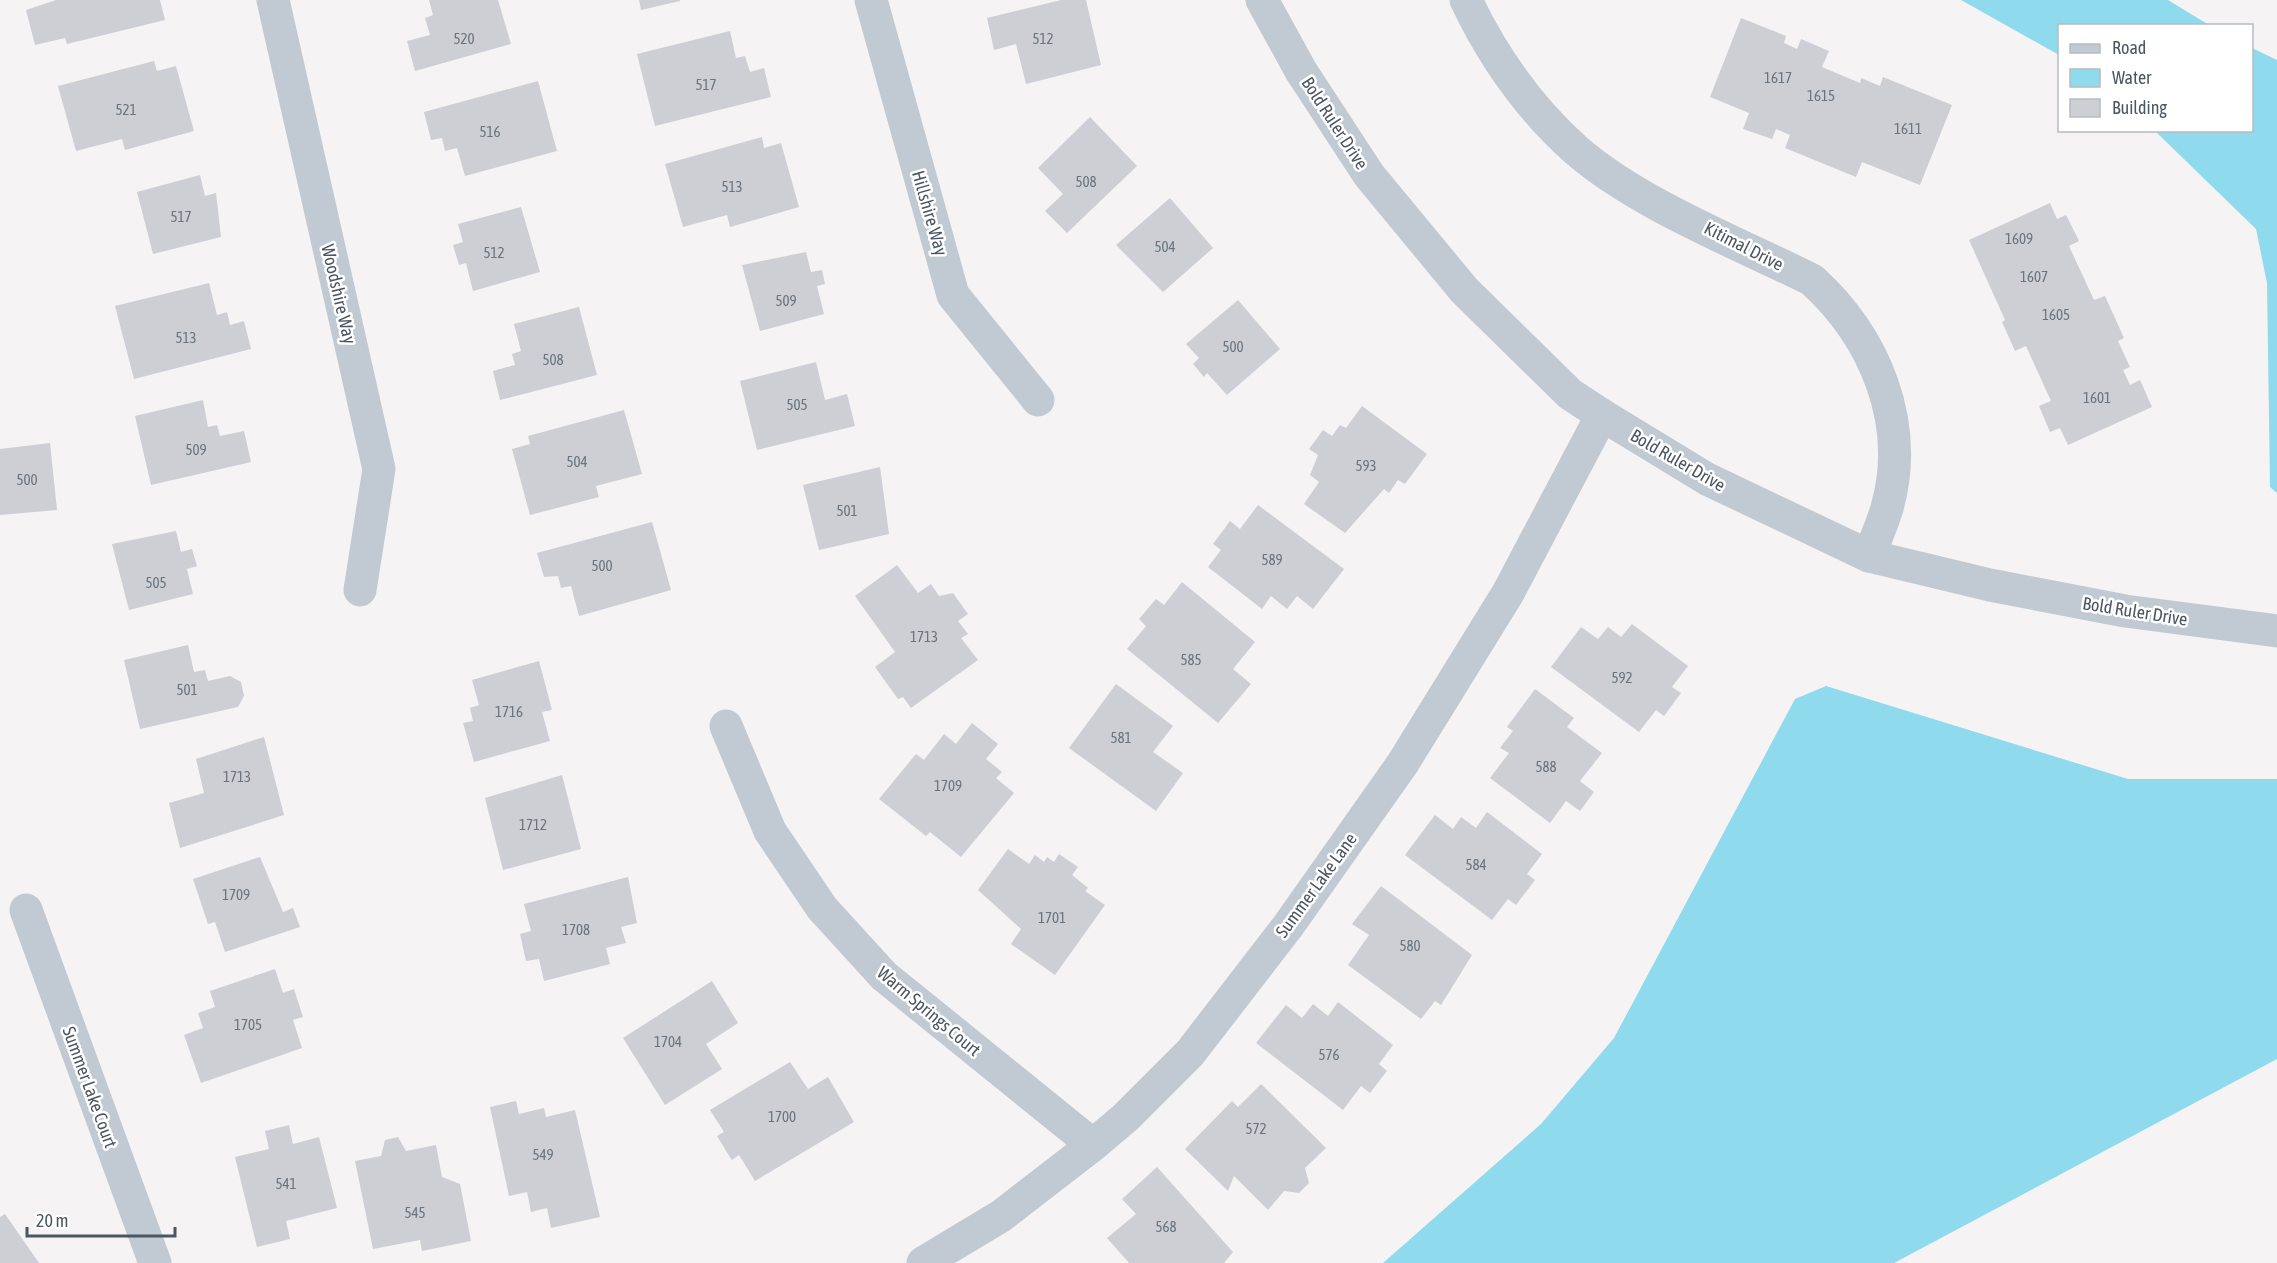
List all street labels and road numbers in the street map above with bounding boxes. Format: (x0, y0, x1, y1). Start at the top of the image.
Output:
street label: Bold Ruler Drive (1297, 73, 1373, 173)
street label: Hillshire Way (908, 168, 952, 258)
street label: Kitimal Drive (1701, 217, 1787, 275)
street label: Woodshire Way (317, 242, 361, 346)
street label: Bold Ruler Drive (1627, 424, 1729, 496)
street label: Bold Ruler Drive (2081, 592, 2189, 630)
street label: Summer Lake Lane (1271, 829, 1361, 941)
street label: Warm Springs Court (873, 962, 985, 1060)
street label: Summer Lake Court (58, 1024, 122, 1150)

